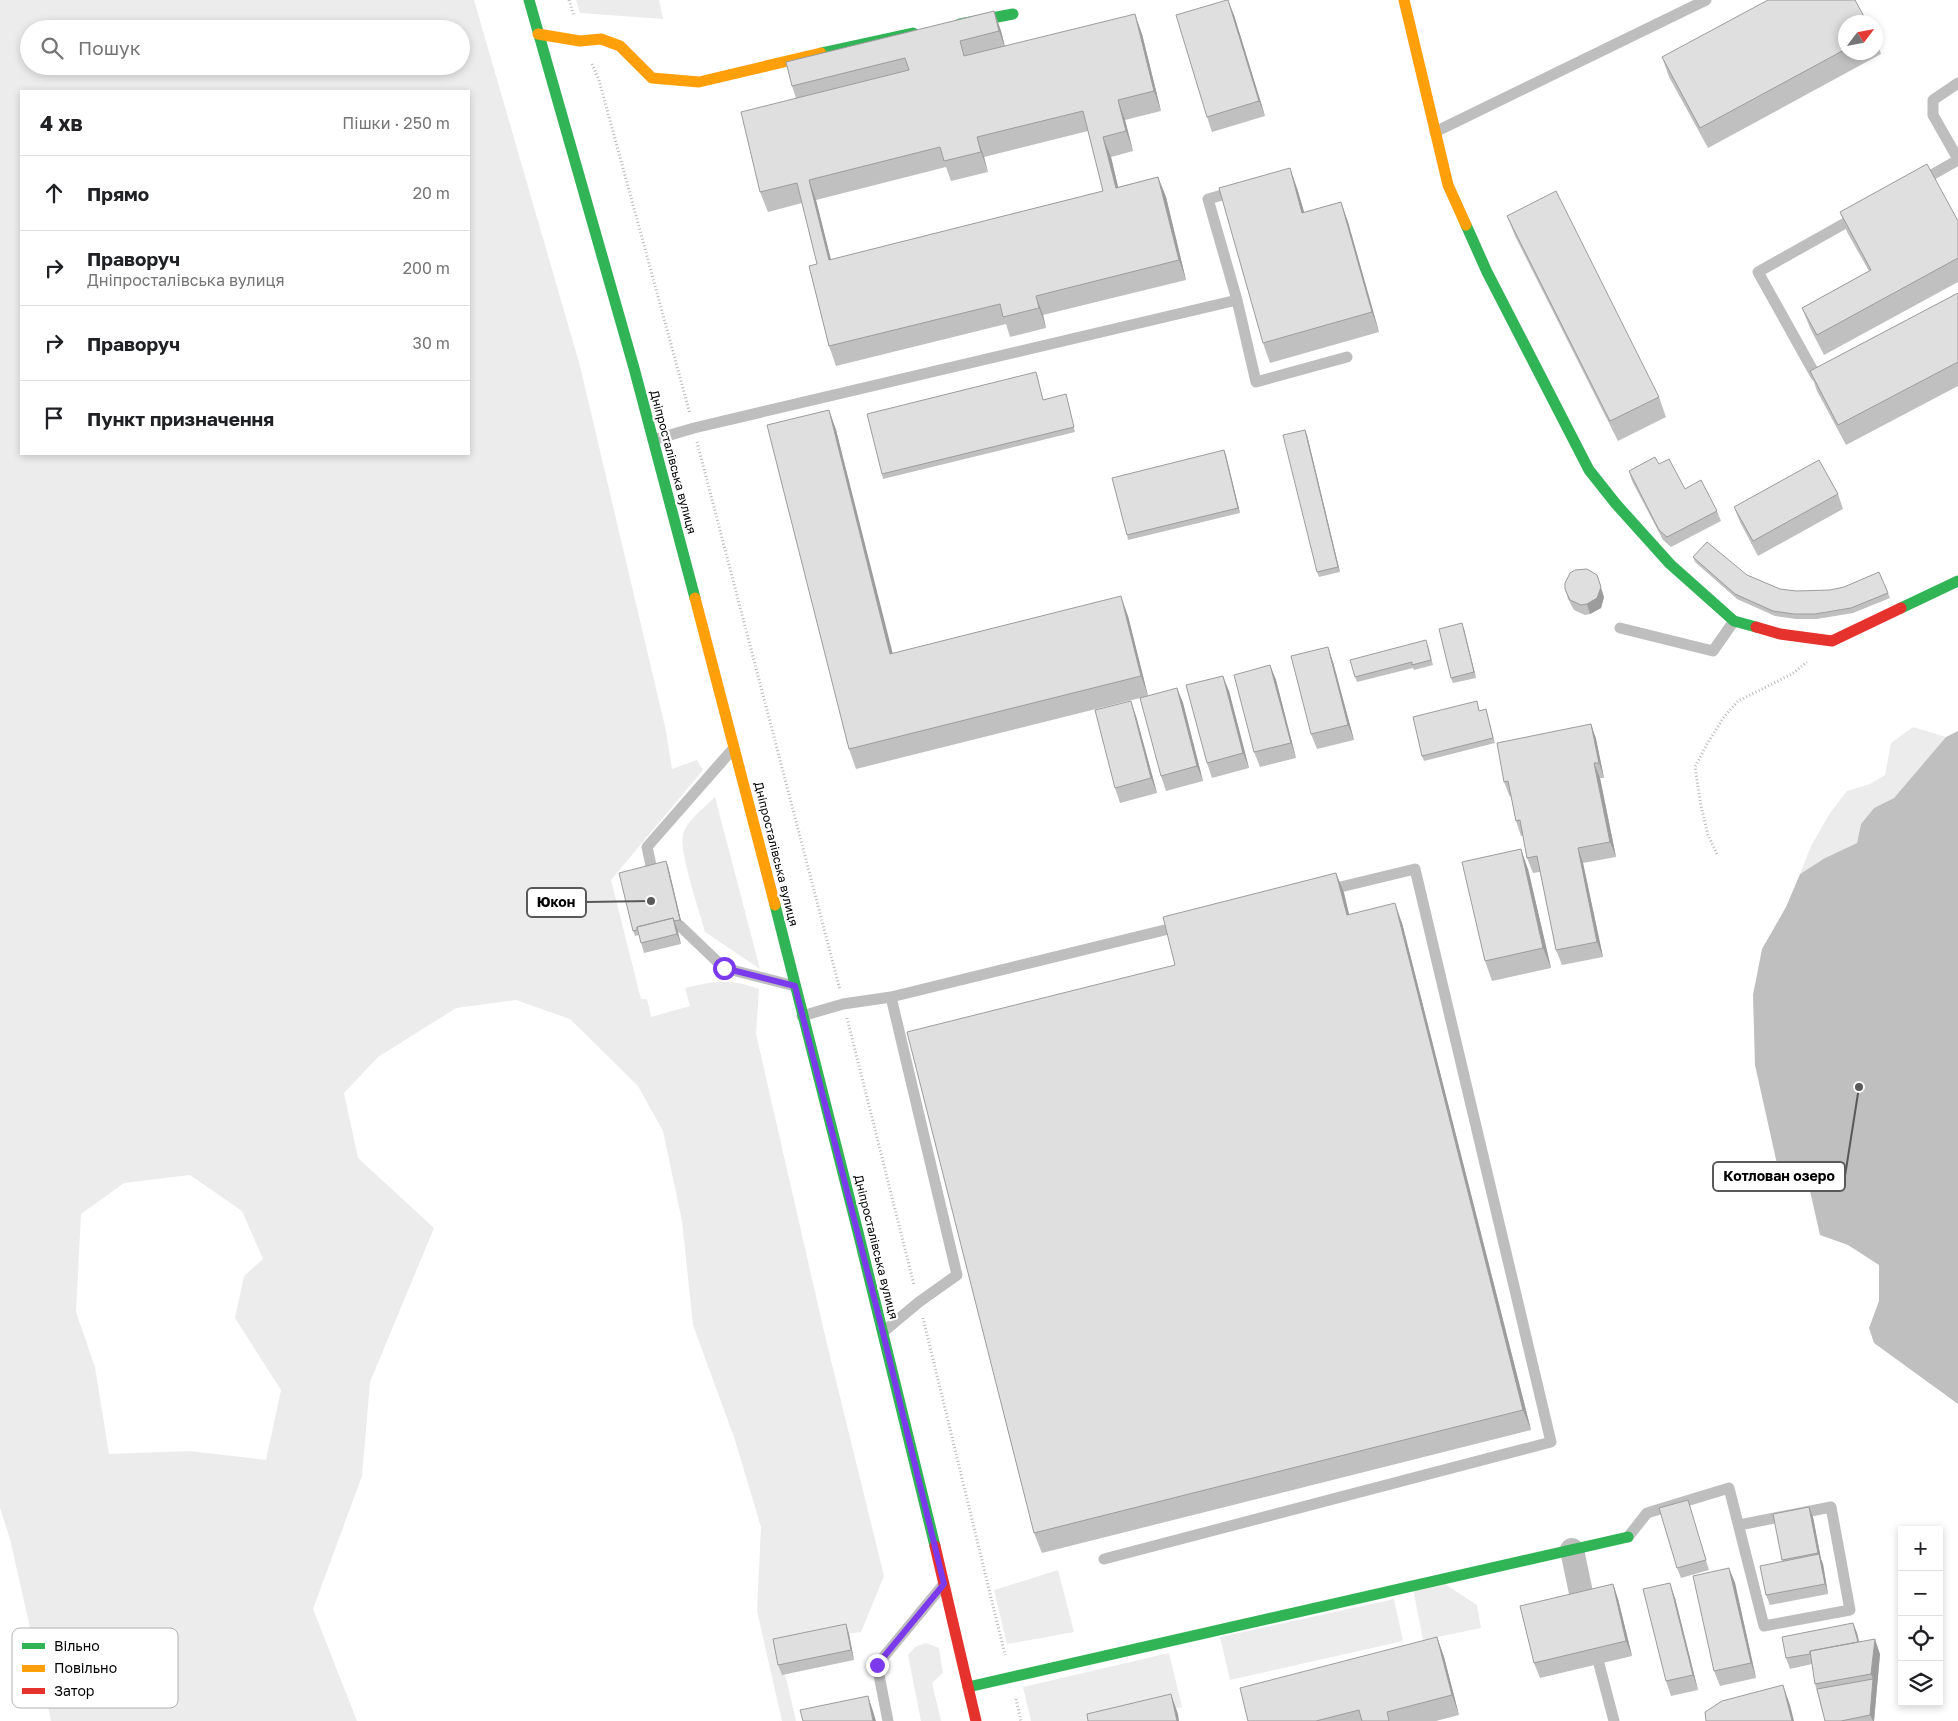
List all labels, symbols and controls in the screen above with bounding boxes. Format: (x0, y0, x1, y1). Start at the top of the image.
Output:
north arrow (1838, 15, 1883, 60)
search box (20, 20, 470, 75)
icon: search (38, 34, 66, 62)
text: Пошук (78, 36, 141, 59)
text: 4 хв (40, 110, 83, 136)
text: Пішки · 250 m (342, 113, 450, 133)
icon: ahead (40, 179, 68, 207)
text: Прямо (87, 182, 149, 205)
text: 20 m (413, 183, 450, 203)
text: Праворуч (87, 247, 180, 270)
icon: right (40, 254, 68, 282)
text: 200 m (403, 258, 450, 278)
text: Дніпросталівська вулиця (87, 270, 285, 290)
icon: right (40, 329, 68, 357)
text: Праворуч (87, 332, 180, 355)
text: 30 m (413, 333, 450, 353)
street label: Дніпросталівська вулиця (647, 388, 700, 535)
icon: arrive (40, 404, 68, 432)
text: Пункт призначення (87, 407, 274, 430)
street label: Дніпросталівська вулиця (751, 780, 802, 928)
callout: Юкон (527, 888, 586, 917)
text: Юкон (537, 893, 575, 910)
route start (713, 957, 736, 980)
callout: Котлован озеро (1713, 1162, 1845, 1191)
text: Котлован озеро (1723, 1167, 1835, 1184)
street label: Дніпросталівська вулиця (851, 1173, 902, 1321)
map controls (1898, 1526, 1943, 1706)
button: + (1898, 1526, 1943, 1571)
button: − (1898, 1571, 1943, 1616)
button: locate (1898, 1616, 1943, 1661)
legend (12, 1628, 178, 1708)
text: Вільно (54, 1637, 100, 1654)
route end (866, 1654, 889, 1677)
text: Повільно (54, 1659, 117, 1676)
button: layers (1898, 1661, 1943, 1706)
text: Затор (54, 1682, 94, 1699)

